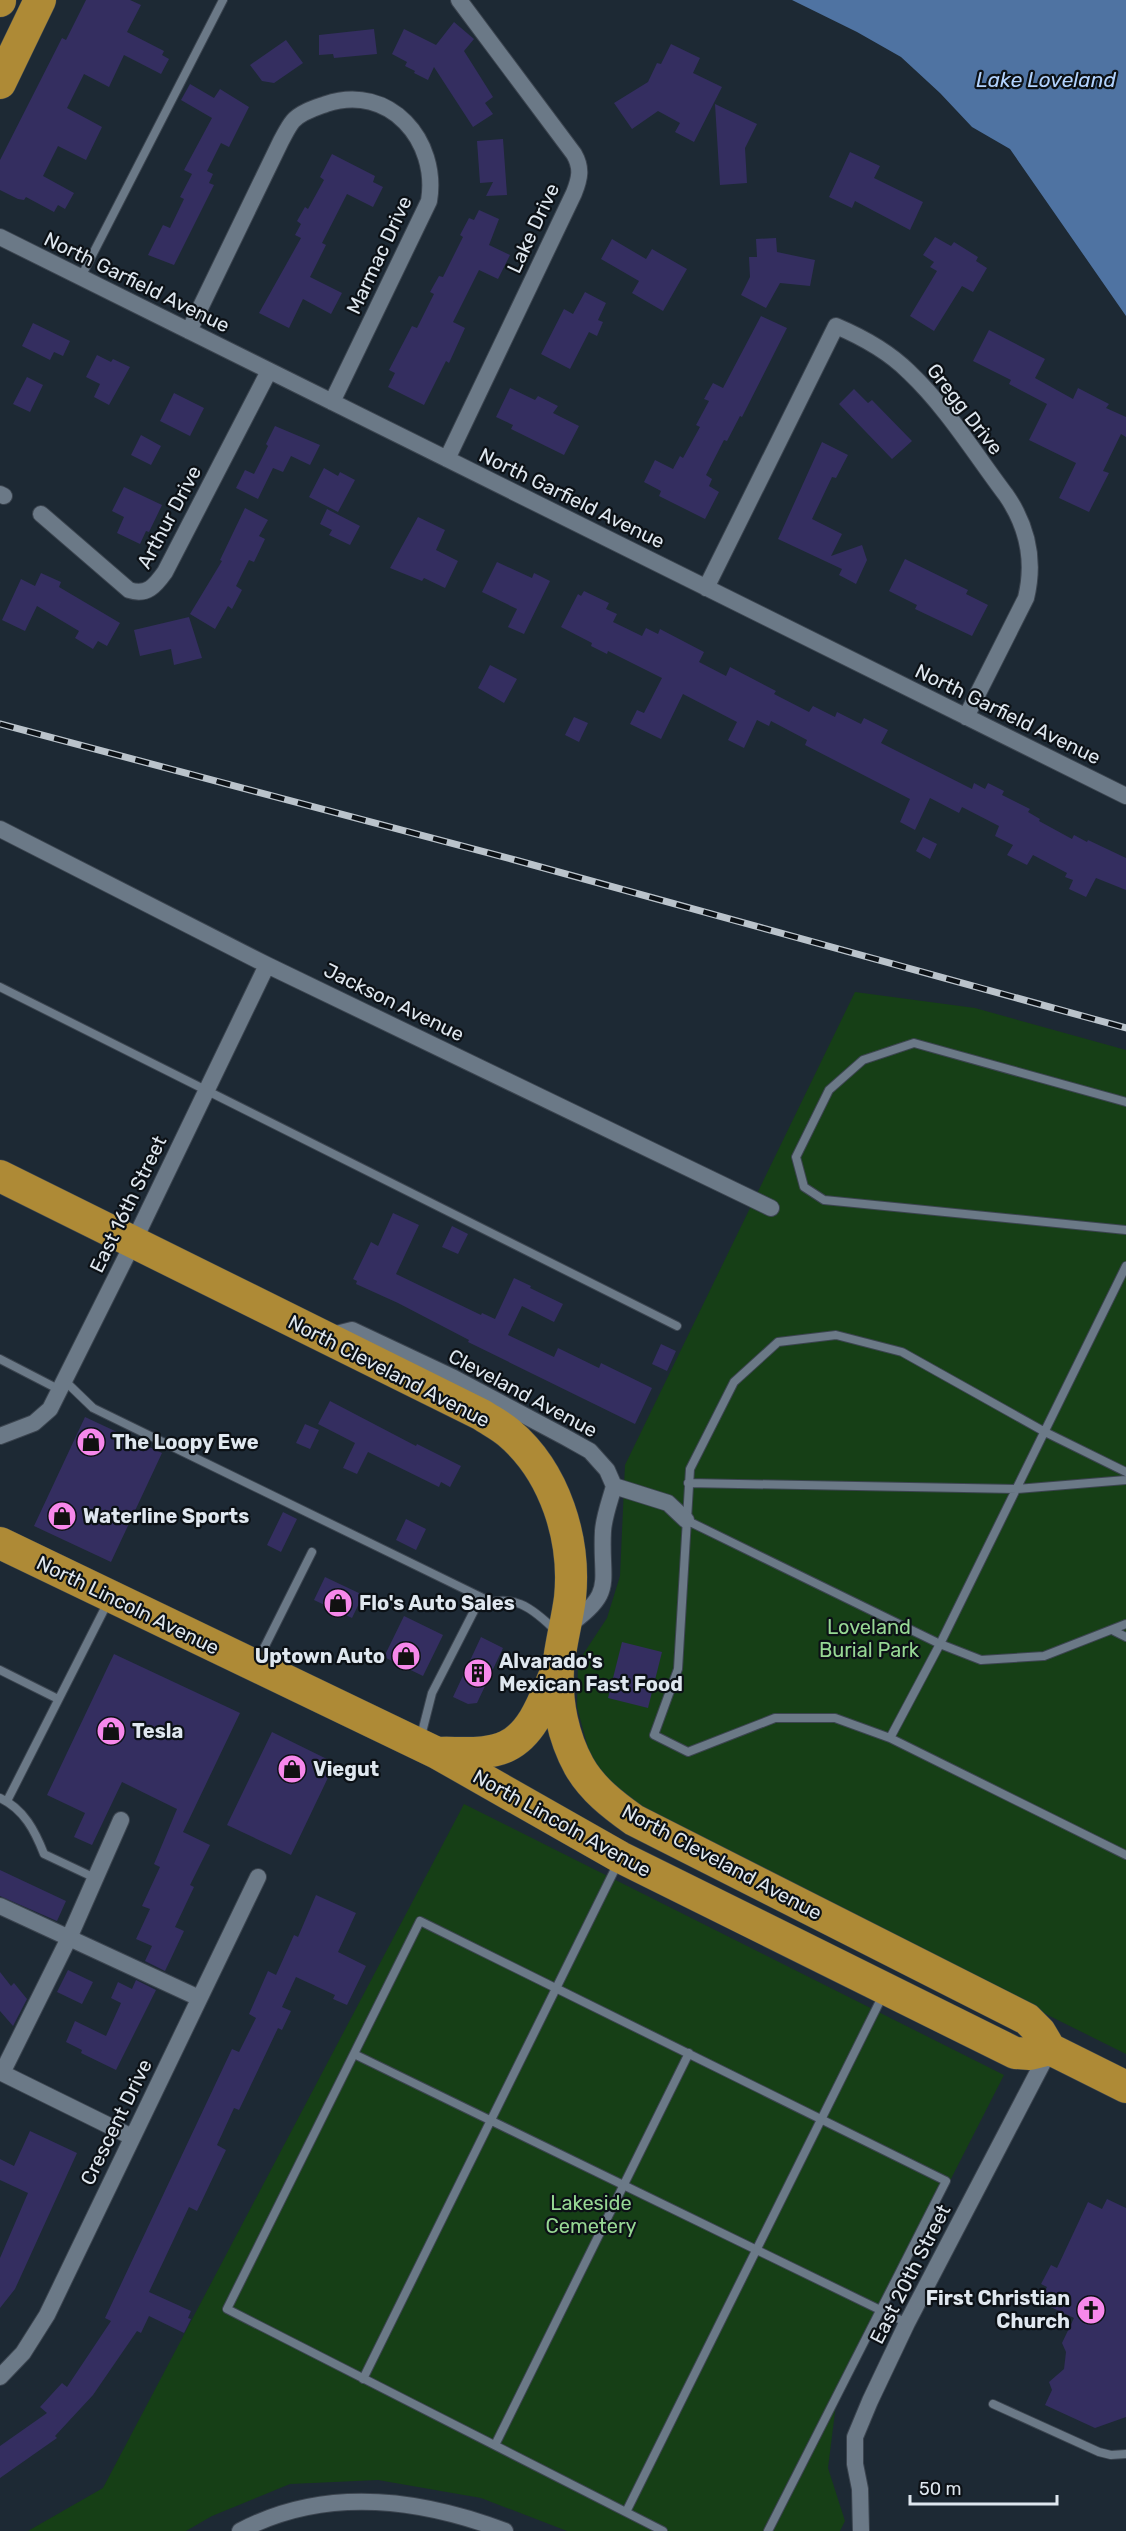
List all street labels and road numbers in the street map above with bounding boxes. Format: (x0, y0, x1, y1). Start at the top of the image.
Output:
street label: Lake Drive (502, 179, 564, 277)
street label: Marmac Drive (341, 192, 417, 318)
street label: North Garfield Avenue (40, 227, 234, 337)
street label: Gregg Drive (922, 359, 1008, 459)
street label: North Garfield Avenue (475, 443, 669, 553)
street label: Arthur Drive (132, 461, 206, 573)
street label: North Garfield Avenue (911, 659, 1105, 769)
street label: Jackson Avenue (320, 958, 468, 1046)
street label: East 16th Street (84, 1131, 172, 1276)
street label: North Cleveland Avenue (284, 1310, 494, 1432)
street label: Cleveland Avenue (444, 1344, 602, 1442)
street label: North Lincoln Avenue (33, 1550, 223, 1660)
street label: North Lincoln Avenue (469, 1764, 655, 1882)
street label: North Cleveland Avenue (618, 1799, 826, 1925)
street label: Crescent Drive (75, 2055, 157, 2189)
street label: East 20th Street (865, 2200, 956, 2348)

